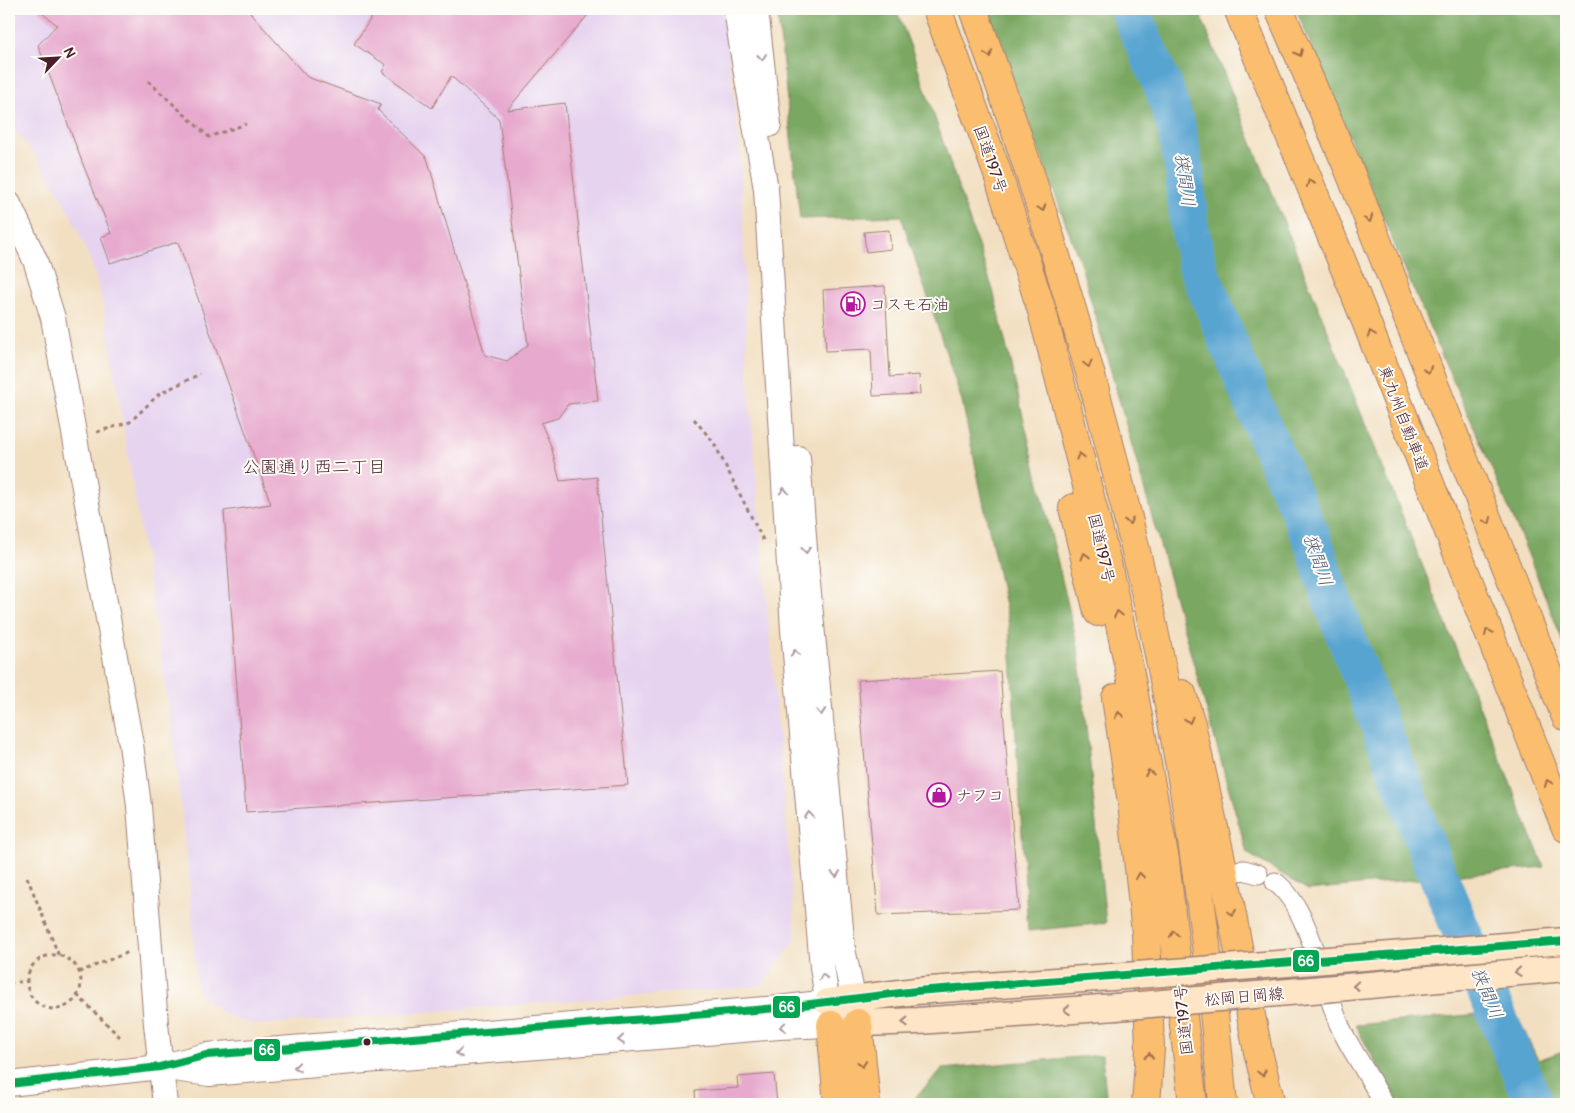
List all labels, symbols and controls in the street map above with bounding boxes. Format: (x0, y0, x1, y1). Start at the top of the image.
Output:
north arrow (32, 32, 82, 82)
text: N (60, 45, 79, 61)
one-way arrow (1292, 48, 1303, 57)
one-way arrow (983, 50, 993, 58)
one-way arrow (757, 53, 767, 61)
street label: 国道197号 (969, 123, 1011, 196)
water label: 狭間川 (1169, 152, 1200, 208)
one-way arrow (1306, 179, 1317, 188)
one-way arrow (1036, 204, 1046, 212)
one-way arrow (1362, 214, 1373, 223)
fuel station icon: コスモ石油 (840, 291, 866, 317)
place label: コスモ石油 (870, 295, 949, 315)
one-way arrow (1367, 330, 1378, 339)
one-way arrow (1082, 360, 1092, 368)
street label: 東九州自動車道 (1374, 362, 1432, 474)
one-way arrow (1423, 366, 1433, 374)
one-way arrow (1075, 452, 1086, 461)
district label: 公園通り西二丁目 (242, 456, 386, 479)
one-way arrow (779, 486, 790, 494)
street label: 国道197号 (1083, 511, 1119, 585)
one-way arrow (1123, 517, 1134, 526)
one-way arrow (1483, 517, 1493, 525)
water label: 狭間川 (1298, 531, 1337, 589)
one-way arrow (800, 547, 811, 555)
one-way arrow (1080, 552, 1091, 561)
one-way arrow (1113, 610, 1123, 619)
one-way arrow (1484, 628, 1495, 637)
one-way arrow (789, 649, 800, 657)
one-way arrow (815, 709, 826, 717)
one-way arrow (1114, 711, 1124, 719)
one-way arrow (1184, 716, 1194, 724)
one-way arrow (1144, 769, 1155, 778)
one-way arrow (1544, 779, 1555, 788)
shop icon: ナフコ (926, 782, 952, 808)
place label: ナフコ (956, 786, 1004, 806)
one-way arrow (803, 811, 814, 819)
one-way arrow (830, 870, 841, 878)
one-way arrow (1135, 872, 1146, 880)
one-way arrow (1226, 909, 1237, 918)
one-way arrow (1169, 930, 1180, 938)
line badge: 66 (1292, 949, 1320, 973)
text: 66 (1298, 953, 1314, 970)
water label: 狭間川 (1465, 964, 1508, 1023)
one-way arrow (1513, 967, 1521, 978)
one-way arrow (819, 972, 829, 981)
one-way arrow (1351, 980, 1359, 991)
street label: 国道197号 (1170, 984, 1198, 1056)
street label: 松岡日岡線 (1203, 984, 1285, 1010)
line badge: 66 (772, 995, 801, 1019)
text: 66 (779, 999, 795, 1016)
one-way arrow (1063, 1005, 1071, 1016)
one-way arrow (901, 1016, 909, 1027)
one-way arrow (778, 1021, 786, 1032)
one-way arrow (616, 1034, 624, 1045)
unlabelled marker (362, 1037, 372, 1047)
line badge: 66 (253, 1038, 281, 1062)
text: 66 (259, 1042, 275, 1059)
one-way arrow (454, 1047, 462, 1058)
one-way arrow (1144, 1051, 1154, 1059)
one-way arrow (856, 1060, 867, 1068)
one-way arrow (293, 1061, 301, 1072)
one-way arrow (1256, 1068, 1267, 1077)

